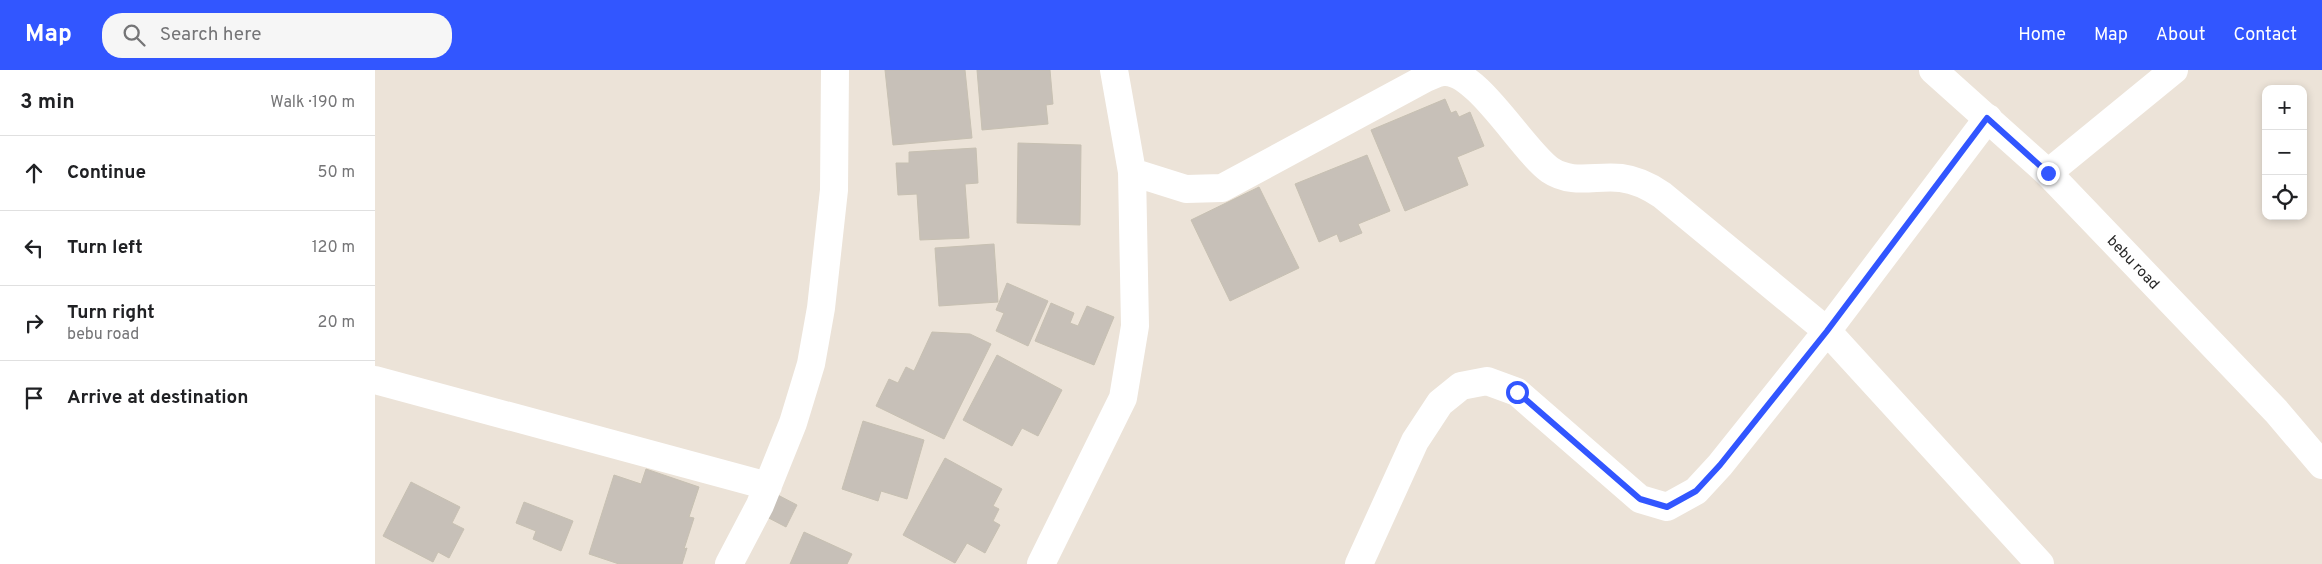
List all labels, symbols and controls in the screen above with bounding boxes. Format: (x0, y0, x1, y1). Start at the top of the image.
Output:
search box (102, 13, 452, 58)
text: Map (25, 20, 72, 50)
icon: search (120, 21, 148, 49)
text: Search here (160, 23, 261, 47)
text: Home (2018, 24, 2066, 47)
text: Map (2094, 24, 2128, 47)
text: About (2156, 24, 2205, 47)
text: Contact (2233, 24, 2297, 47)
map controls (2262, 85, 2307, 220)
button: + (2262, 85, 2307, 130)
text: 3 min (20, 89, 75, 116)
text: Walk · 190 m (270, 93, 355, 113)
button: − (2262, 130, 2307, 175)
icon: ahead (20, 159, 48, 187)
text: Continue (67, 161, 146, 185)
route end (2037, 162, 2060, 185)
text: 50 m (318, 163, 355, 183)
button: locate (2262, 175, 2307, 220)
street label: bebu road (2102, 232, 2163, 294)
icon: left (20, 234, 48, 262)
text: Turn left (67, 236, 143, 260)
text: 120 m (312, 238, 355, 258)
text: Turn right (67, 301, 155, 325)
icon: right (20, 309, 48, 337)
text: 20 m (318, 313, 355, 333)
text: bebu road (67, 325, 139, 345)
route start (1506, 381, 1529, 404)
icon: arrive (20, 384, 48, 412)
text: Arrive at destination (67, 386, 248, 410)

